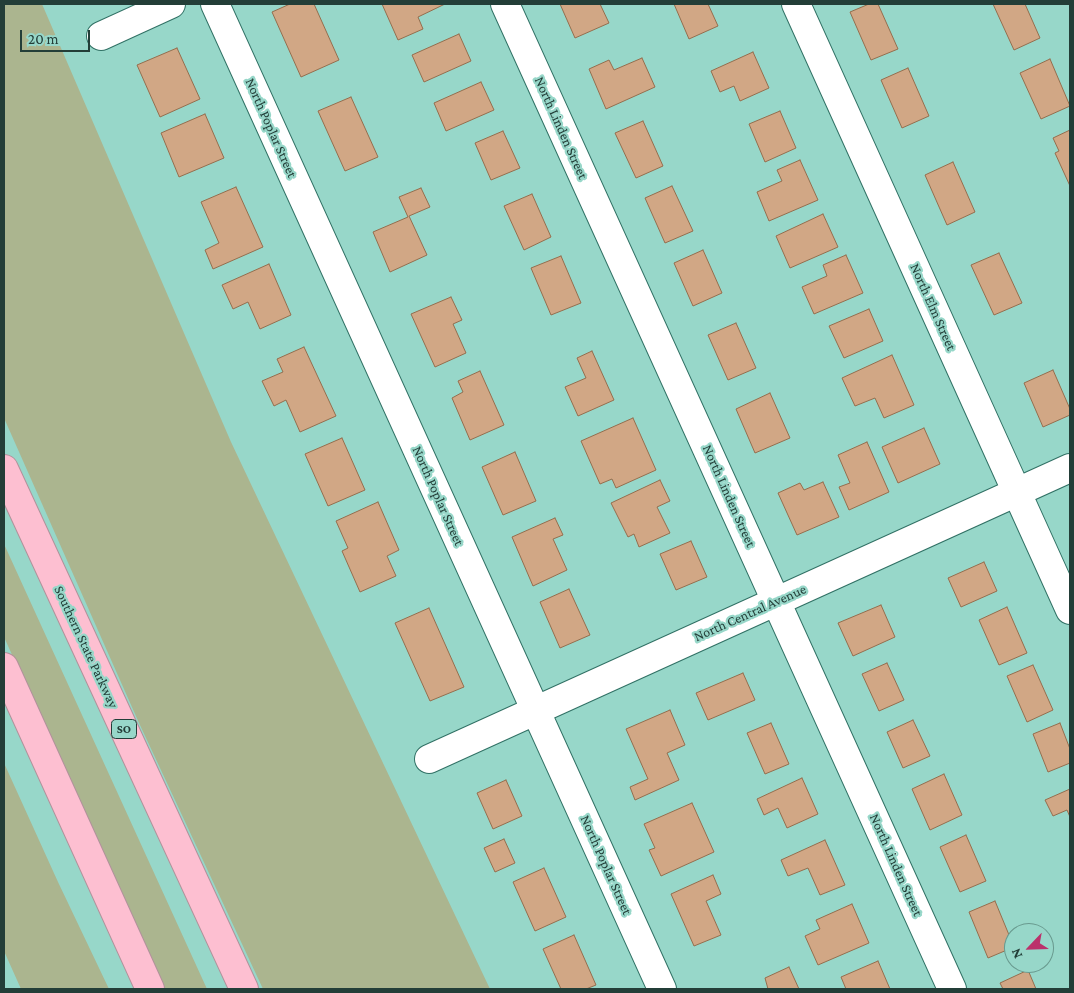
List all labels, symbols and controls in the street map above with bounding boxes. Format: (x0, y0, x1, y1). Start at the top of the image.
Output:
scale bar (22, 20, 92, 52)
text: 20 m (28, 31, 59, 47)
street label: North Linden Street (531, 74, 591, 182)
street label: North Poplar Street (241, 76, 301, 180)
street label: North Elm Street (906, 261, 960, 353)
street label: North Linden Street (699, 442, 759, 550)
street label: North Poplar Street (408, 444, 468, 548)
street label: North Central Avenue (691, 581, 809, 645)
street label: Southern State Parkway (50, 583, 122, 711)
road number: SO (112, 720, 136, 739)
street label: North Linden Street (866, 811, 926, 919)
street label: North Poplar Street (576, 813, 636, 917)
north arrow (1004, 923, 1054, 973)
text: N (1007, 946, 1025, 961)

